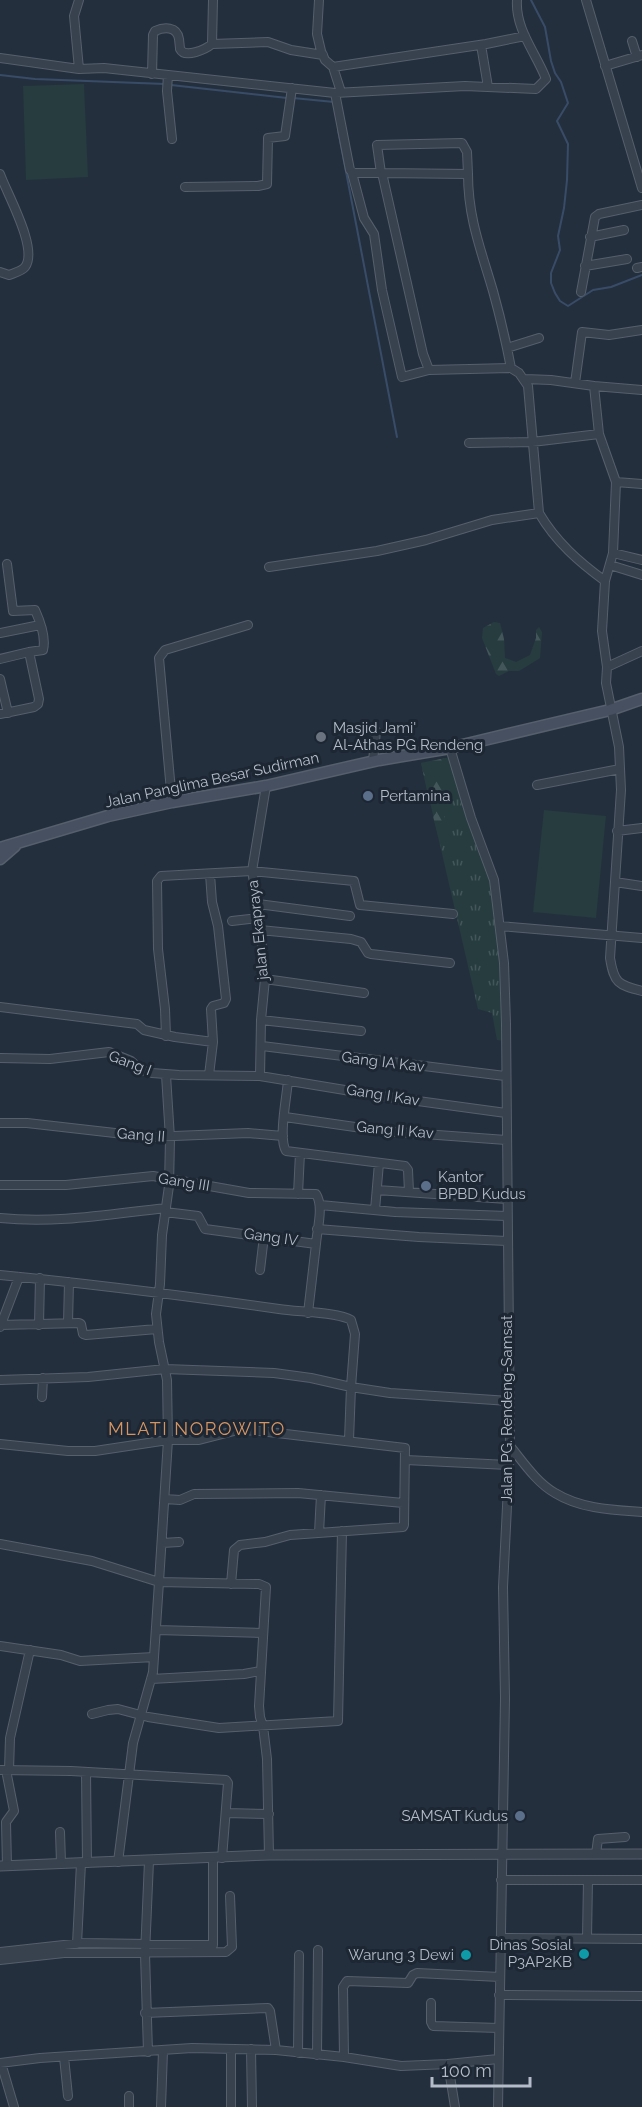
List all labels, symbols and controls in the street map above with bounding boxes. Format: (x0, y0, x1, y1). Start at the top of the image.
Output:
place label: Masjid Jami' Al-Athas PG Rendeng (333, 719, 483, 754)
marker: Masjid Jami' Al-Athas PG Rendeng (314, 730, 328, 744)
street label: Jalan Panglima Besar Sudirman (103, 749, 321, 811)
place label: Pertamina (380, 787, 450, 805)
marker: Pertamina (361, 789, 375, 803)
street label: jalan Ekapraya (244, 879, 272, 983)
street label: Gang I (106, 1047, 154, 1079)
street label: Gang IA Kav (340, 1048, 426, 1076)
street label: Gang I Kav (345, 1080, 421, 1110)
street label: Gang II Kav (356, 1118, 434, 1142)
street label: Gang II (116, 1124, 166, 1146)
place label: Kantor BPBD Kudus (438, 1168, 526, 1203)
street label: Gang III (157, 1169, 211, 1195)
marker: Kantor BPBD Kudus (419, 1179, 433, 1193)
street label: Gang IV (243, 1224, 299, 1250)
street label: Jalan PG. Rendeng-Samsat (498, 1315, 516, 1503)
district label: MLATI NOROWITO (108, 1418, 286, 1439)
place label: SAMSAT Kudus (401, 1807, 508, 1825)
marker: SAMSAT Kudus (513, 1809, 527, 1823)
place label: Dinas Sosial P3AP2KB (489, 1936, 573, 1971)
place label: Warung 3 Dewi (348, 1946, 454, 1964)
marker: Dinas Sosial P3AP2KB (577, 1947, 591, 1961)
marker: Warung 3 Dewi (459, 1948, 473, 1962)
scale bar (432, 2050, 530, 2088)
text: 100 m (441, 2060, 492, 2081)

